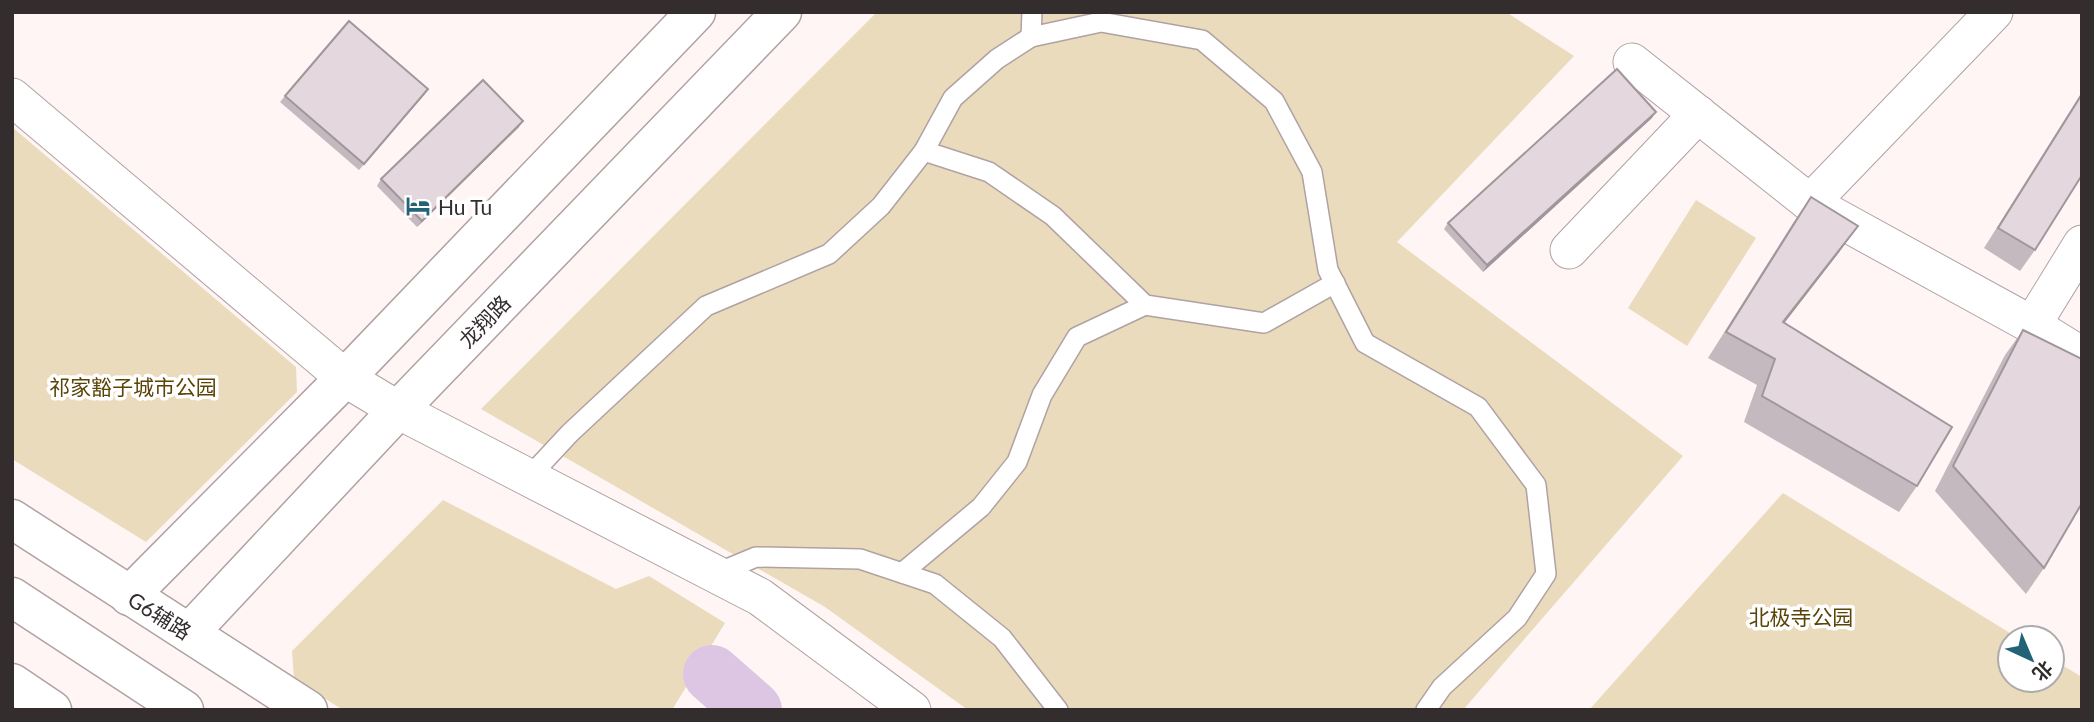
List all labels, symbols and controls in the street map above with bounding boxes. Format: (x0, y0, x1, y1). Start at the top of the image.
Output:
hotel icon: Hu Tu (404, 192, 432, 220)
place label: Hu Tu (438, 194, 492, 219)
street label: 龙翔路 (453, 290, 515, 352)
park label: 祁家豁子城市公园 (49, 374, 217, 399)
street label: G6辅路 (124, 586, 196, 644)
park label: 北极寺公园 (1749, 604, 1854, 629)
north arrow (1996, 624, 2066, 694)
text: 北 (2028, 657, 2058, 686)

